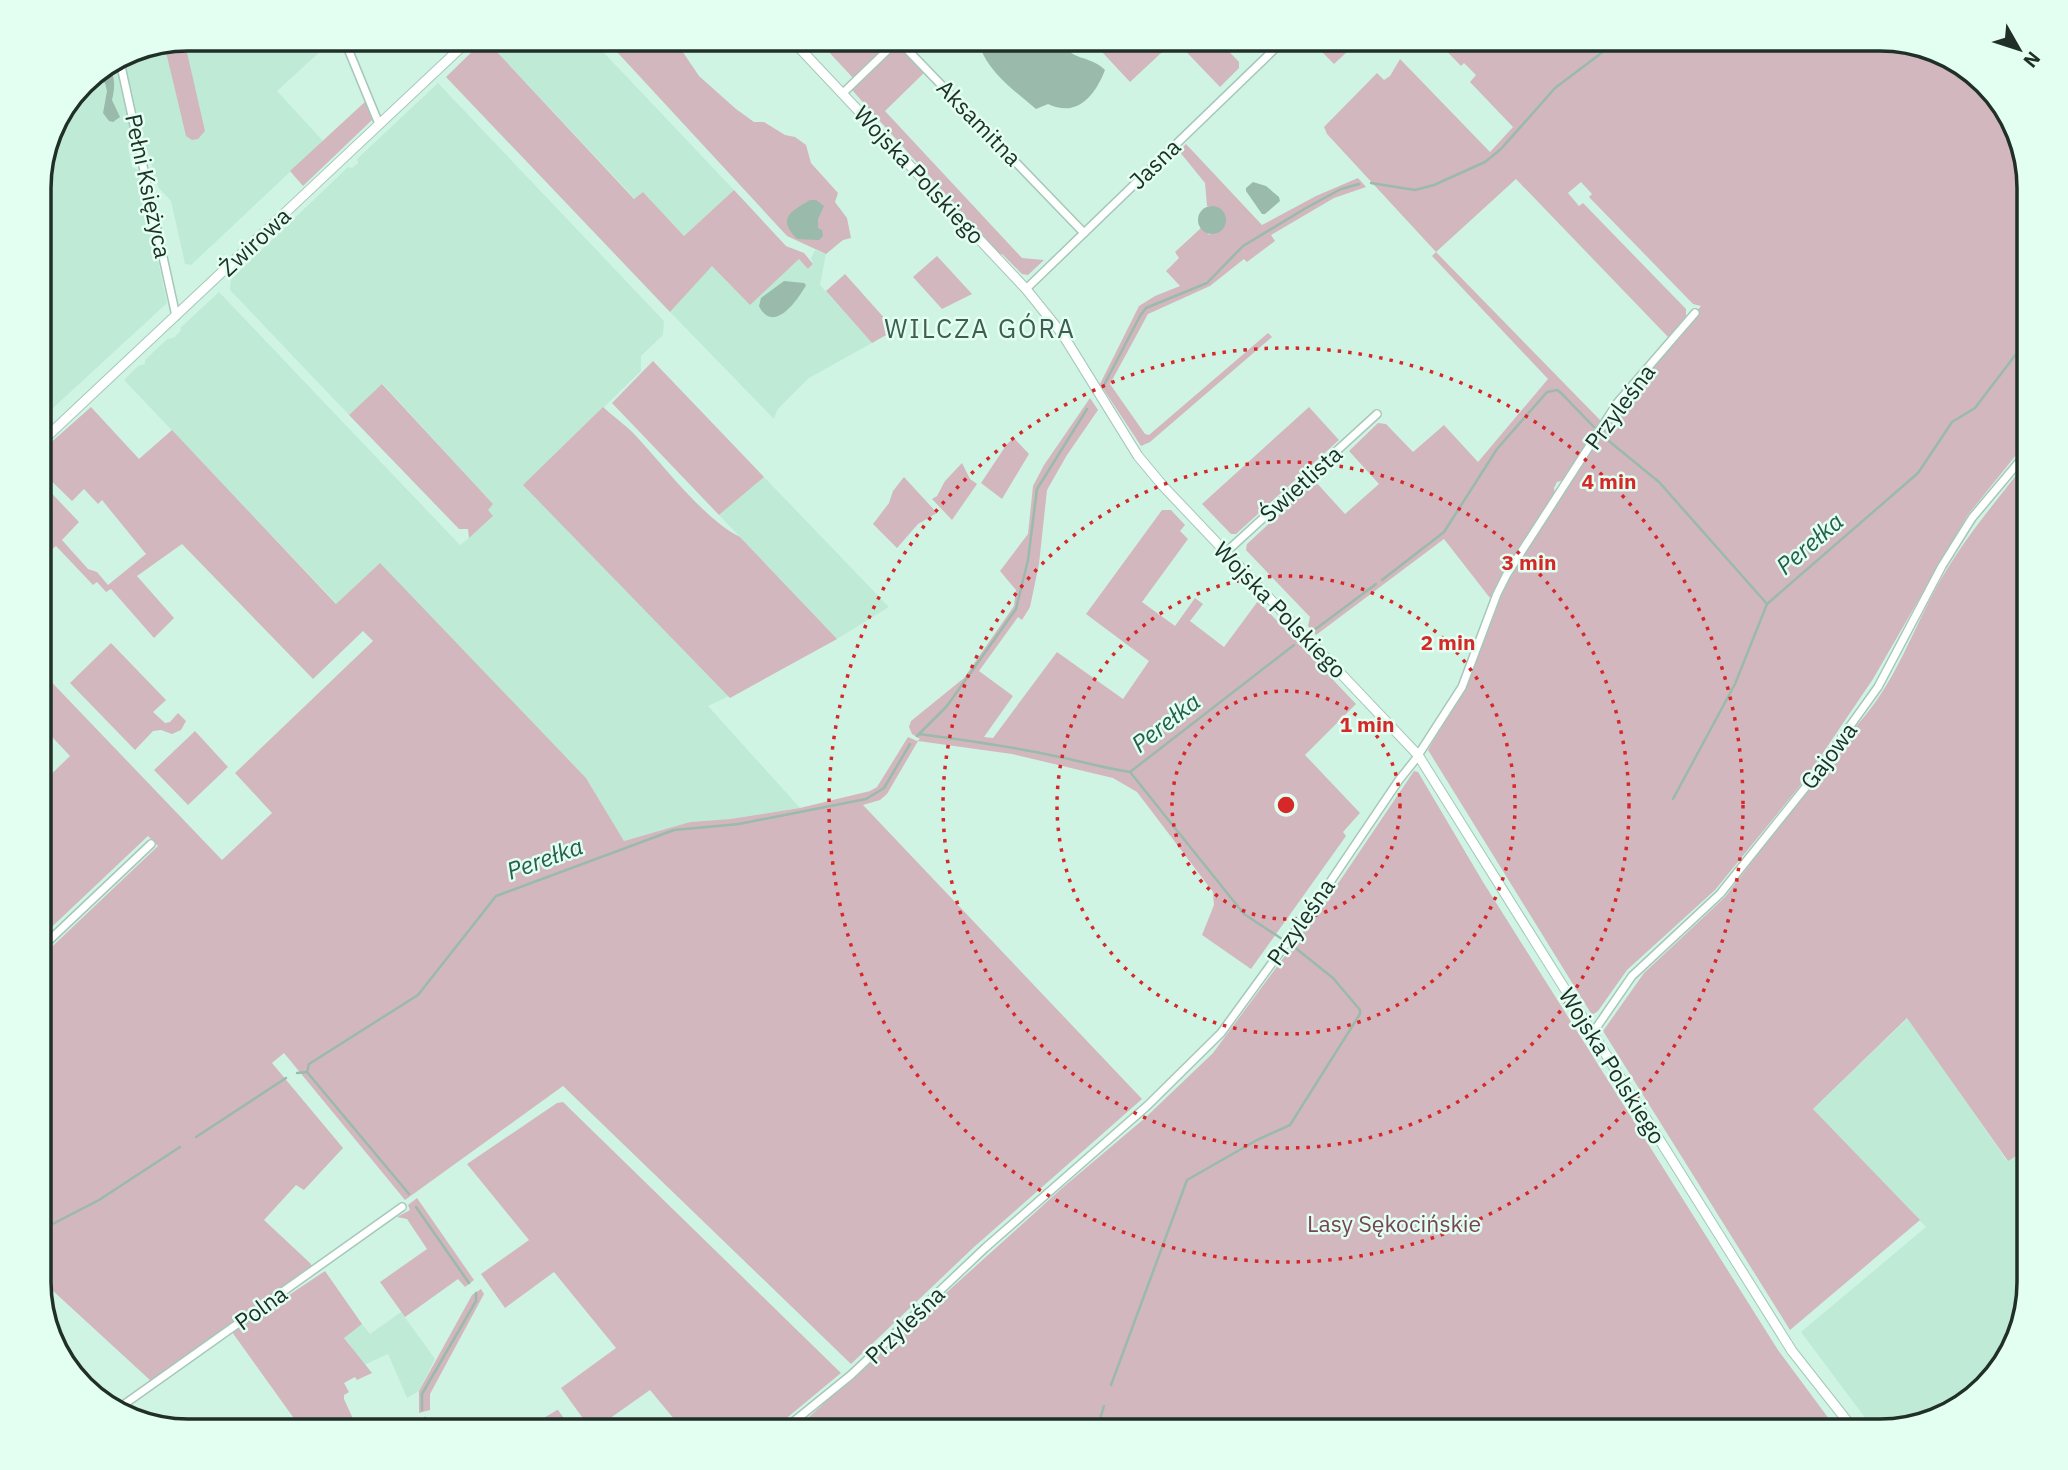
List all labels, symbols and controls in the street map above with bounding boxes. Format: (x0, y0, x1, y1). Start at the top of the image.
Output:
north arrow (1984, 14, 2054, 84)
text: N (2019, 47, 2046, 73)
street label: Aksamitna (931, 73, 1028, 172)
street label: Wojska Polskiego (848, 99, 992, 250)
street label: Pełni Księżyca (119, 111, 179, 261)
street label: Jasna (1122, 131, 1187, 195)
street label: Żwirowa (212, 200, 297, 282)
district label: WILCZA GÓRA (884, 311, 1076, 345)
street label: Przyleśna (1577, 358, 1661, 455)
street label: Świetlista (1253, 438, 1348, 528)
text: 4 min (1582, 467, 1636, 495)
water label: Perełka (1769, 505, 1850, 581)
street label: Wojska Polskiego (1208, 535, 1354, 684)
text: 3 min (1502, 548, 1556, 576)
text: 2 min (1421, 628, 1475, 656)
water label: Perełka (1124, 685, 1207, 759)
text: 1 min (1340, 710, 1394, 738)
street label: Gajowa (1793, 716, 1863, 795)
centre of rings (1274, 793, 1298, 817)
water label: Perełka (502, 829, 587, 887)
street label: Przyleśna (1259, 872, 1341, 971)
street label: Wojska Polskiego (1553, 982, 1673, 1149)
park label: Lasy Sękocińskie (1307, 1208, 1481, 1238)
street label: Polna (228, 1278, 293, 1336)
street label: Przyleśna (858, 1279, 951, 1370)

